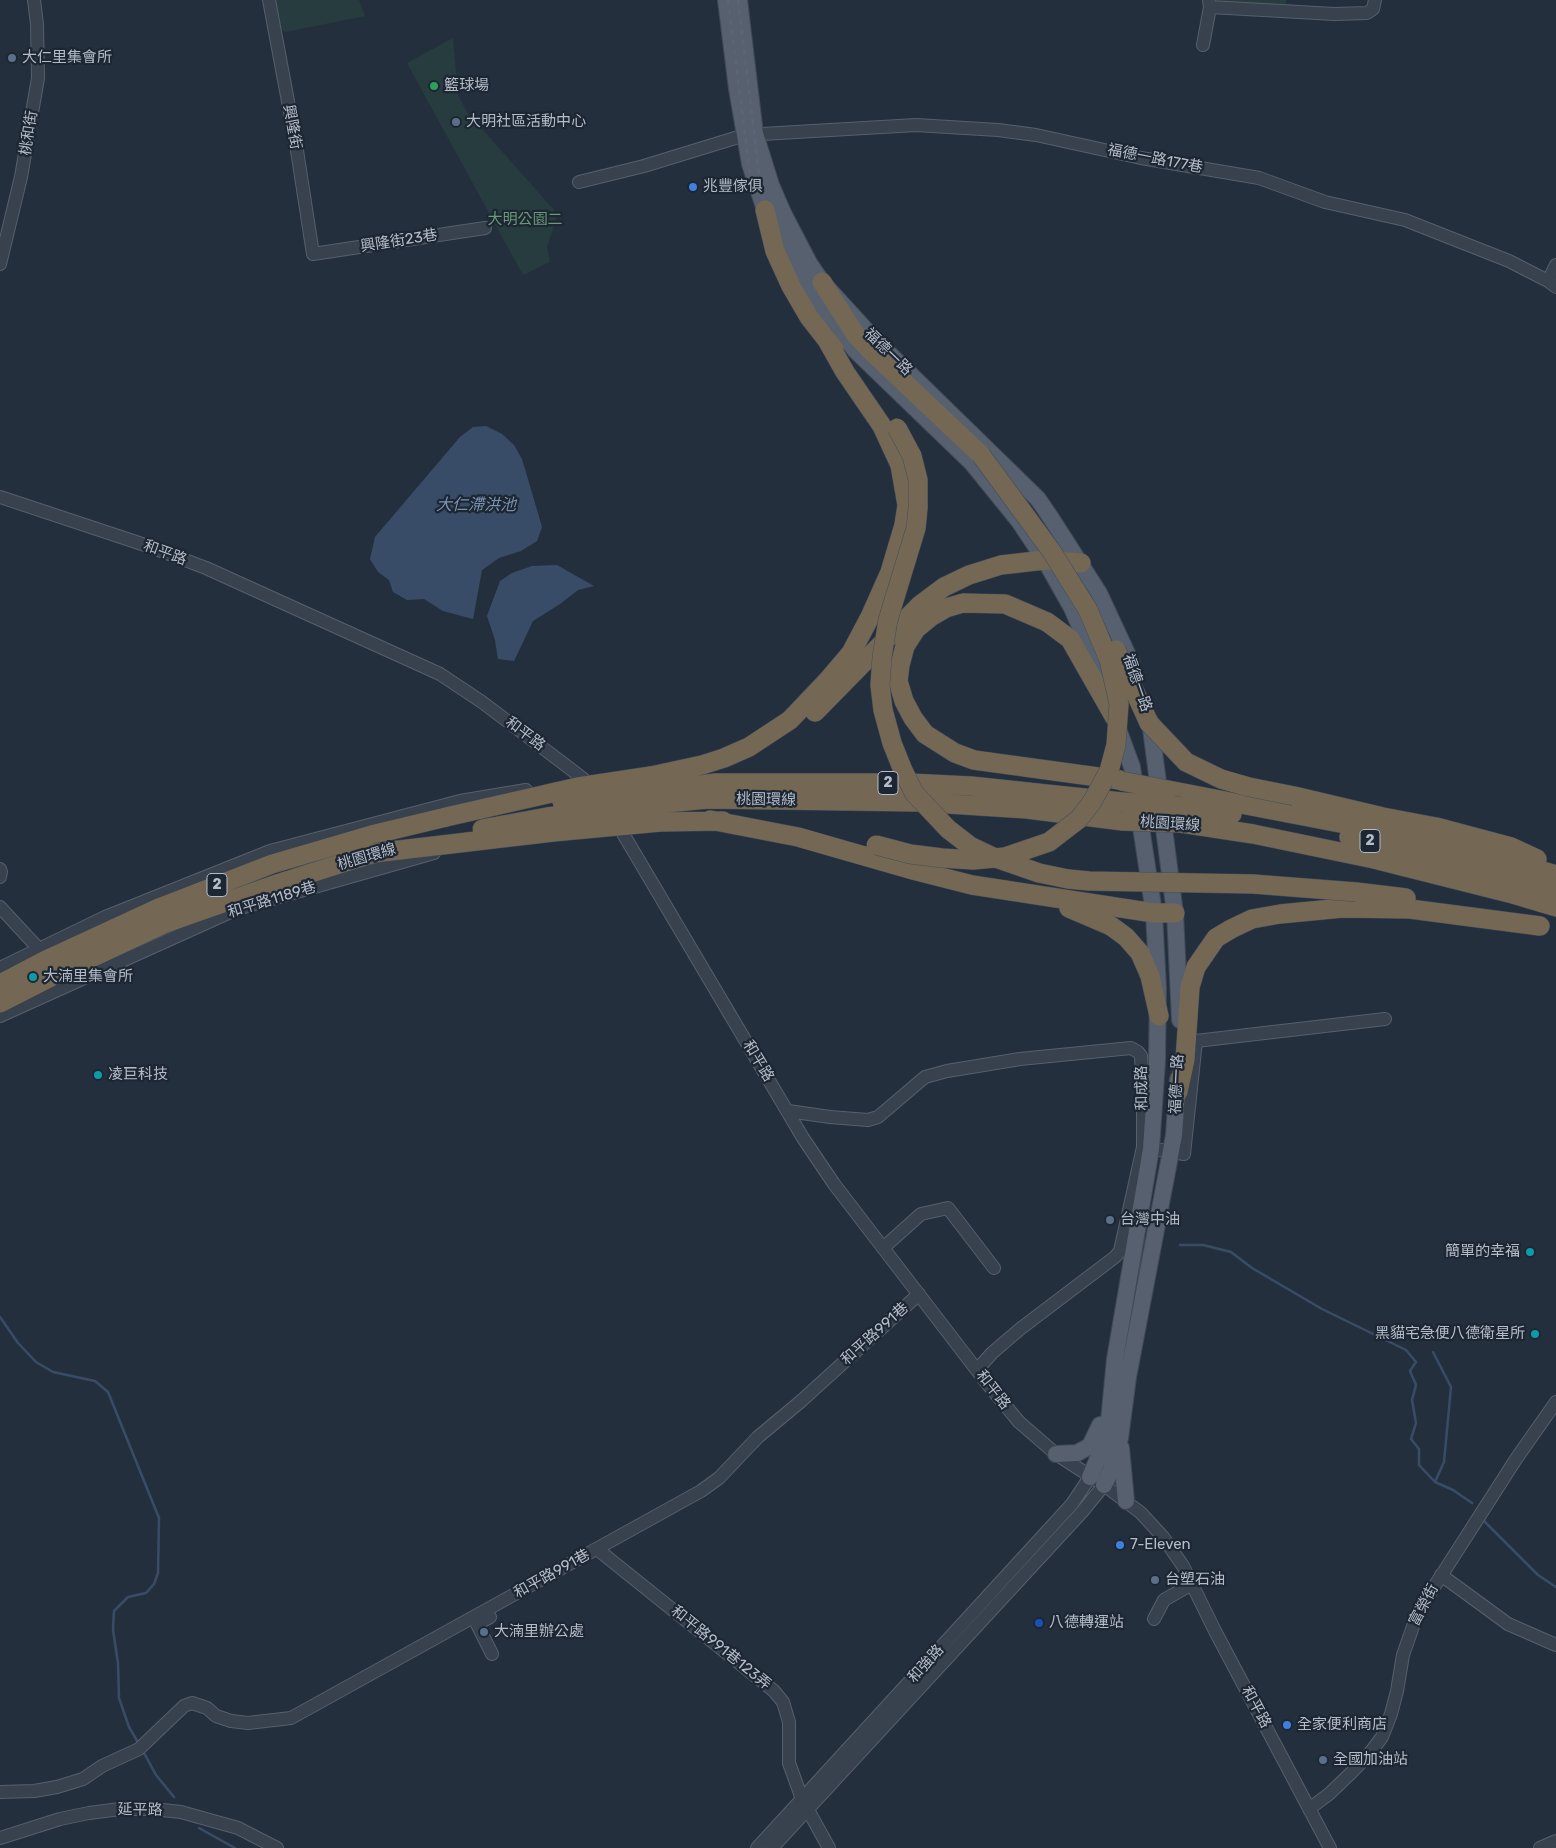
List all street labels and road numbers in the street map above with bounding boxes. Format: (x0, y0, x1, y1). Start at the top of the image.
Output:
street label: 興隆街 (279, 103, 305, 151)
street label: 桃和街 (17, 109, 41, 157)
street label: 福德一路177巷 (1106, 141, 1204, 177)
street label: 興隆街23巷 (359, 226, 439, 256)
street label: 福德一路 (860, 325, 916, 379)
street label: 和平路 (141, 537, 189, 569)
street label: 福德一路 (1119, 652, 1155, 714)
street label: 和平路 (502, 713, 548, 755)
road number: 2 (878, 771, 898, 794)
street label: 桃園環線 (736, 790, 796, 810)
street label: 桃園環線 (1139, 813, 1201, 835)
road number: 2 (1360, 829, 1380, 852)
street label: 桃園環線 (336, 840, 398, 874)
road number: 2 (207, 874, 227, 896)
street label: 和平路1189巷 (226, 878, 318, 922)
street label: 和平路 (739, 1037, 777, 1085)
street label: 福德一路 (1166, 1054, 1188, 1114)
street label: 和成路 (1133, 1065, 1151, 1111)
street label: 和平路991巷 (838, 1299, 912, 1369)
street label: 和平路 (972, 1367, 1014, 1413)
street label: 和平路991巷 (511, 1546, 593, 1602)
street label: 富榮街 (1405, 1581, 1443, 1629)
street label: 和平路991巷123弄 (667, 1602, 775, 1694)
street label: 和強路 (904, 1641, 948, 1687)
street label: 和平路 (1237, 1683, 1275, 1731)
street label: 延平路 (117, 1801, 163, 1819)

